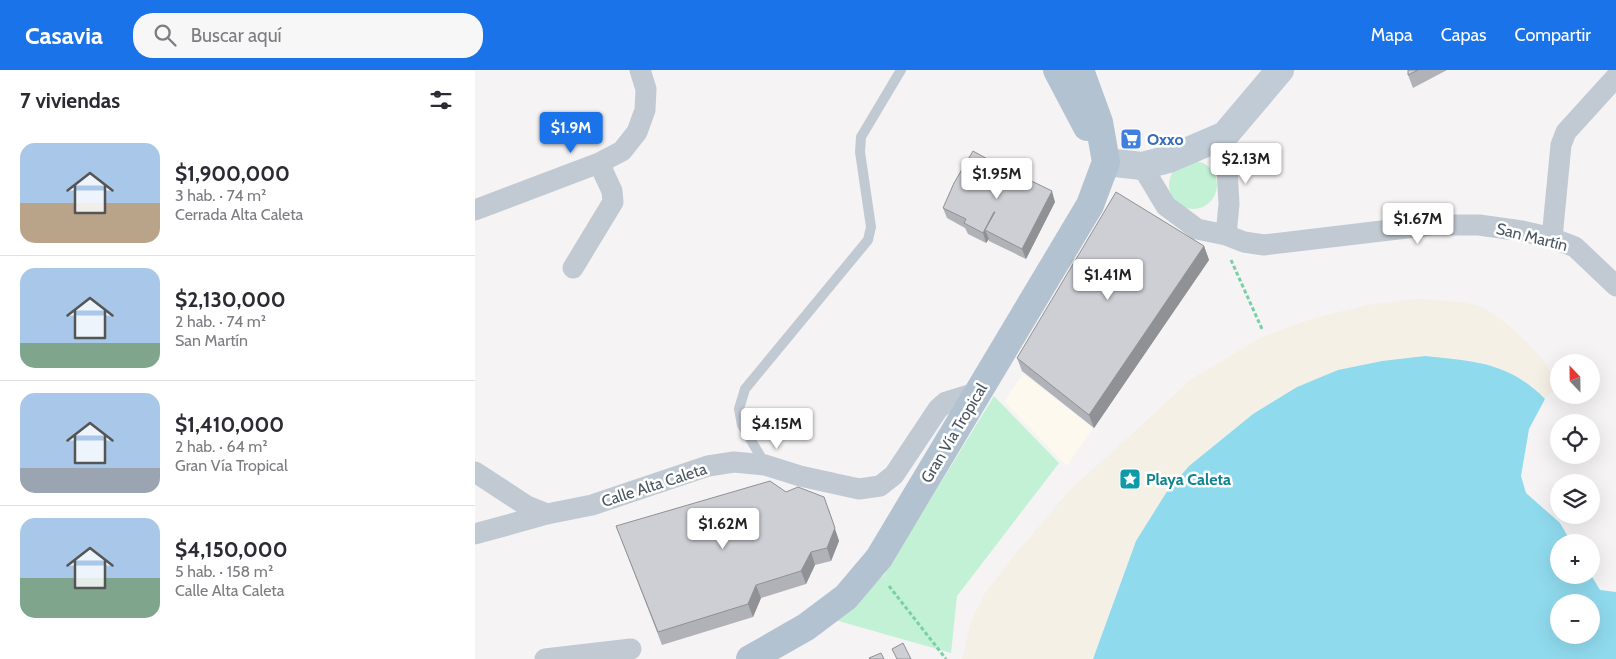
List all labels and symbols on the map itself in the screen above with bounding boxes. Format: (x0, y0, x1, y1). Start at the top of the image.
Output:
pin: $1.9M (536, 112, 606, 154)
supermarket icon: Oxxo (1119, 127, 1143, 151)
place label: Oxxo (1147, 130, 1184, 149)
pin: $2.13M (1205, 142, 1287, 185)
pin: $1.95M (956, 158, 1038, 200)
pin: $1.67M (1377, 202, 1459, 245)
street label: San Martín (1494, 219, 1570, 255)
pin: $1.41M (1067, 258, 1149, 301)
north arrow (1550, 354, 1600, 404)
street label: Gran Vía Tropical (917, 380, 991, 486)
pin: $4.15M (736, 408, 818, 450)
street label: Calle Alta Caleta (599, 459, 709, 511)
place icon: Playa Caleta (1118, 467, 1142, 491)
place label: Playa Caleta (1146, 470, 1231, 489)
pin: $1.62M (682, 508, 764, 550)

